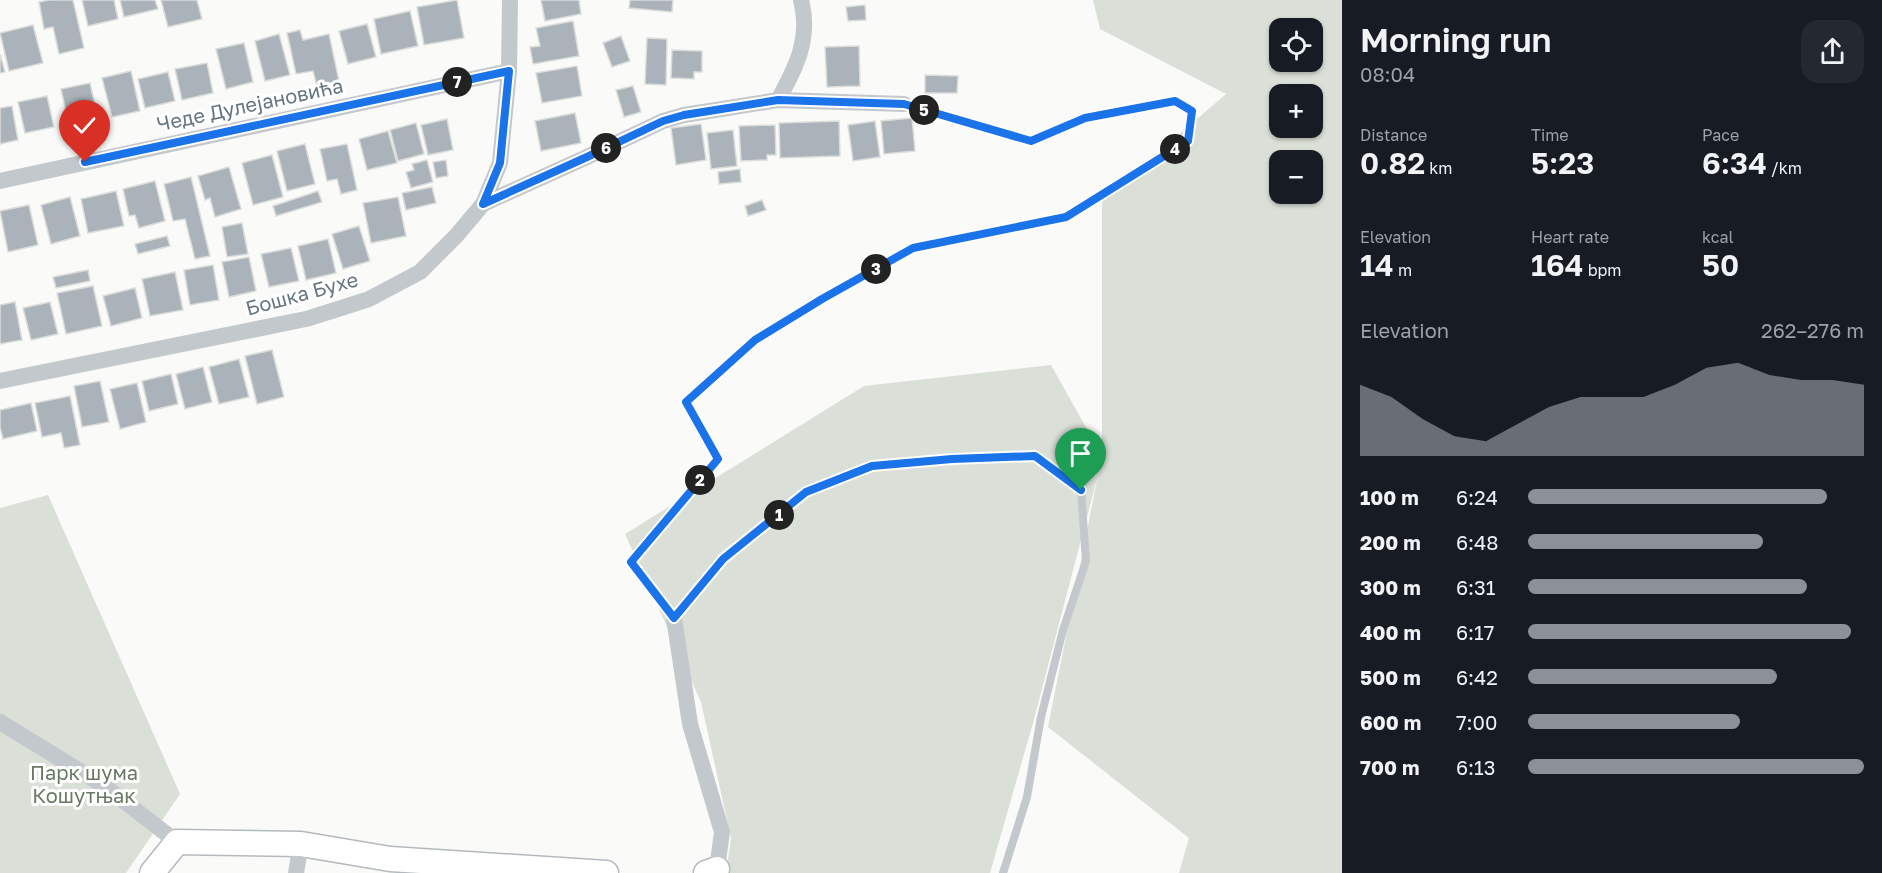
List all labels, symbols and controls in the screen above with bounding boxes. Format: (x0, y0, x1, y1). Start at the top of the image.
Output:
map controls (1269, 18, 1323, 204)
button: locate (1269, 18, 1323, 72)
text: Morning run (1360, 20, 1552, 59)
button: share (1801, 20, 1864, 83)
text: 08:04 (1360, 62, 1415, 86)
pin: 7 (442, 67, 472, 97)
text: 7 (453, 72, 461, 92)
street label: Чеде Дулејановића (154, 73, 345, 135)
button: + (1269, 84, 1323, 138)
pin: 5 (909, 95, 939, 125)
pin (59, 100, 110, 162)
text: 5 (919, 100, 929, 120)
icon: check (68, 109, 101, 142)
text: Distance (1360, 125, 1427, 145)
text: Time (1531, 125, 1569, 145)
text: Pace (1702, 125, 1739, 145)
pin: 6 (591, 133, 621, 163)
pin: 4 (1160, 134, 1190, 164)
text: 6 (601, 138, 611, 158)
text: 4 (1170, 139, 1180, 159)
text: 0.82 (1360, 145, 1425, 181)
text: 5:23 (1531, 145, 1594, 181)
text: 6:34 (1702, 145, 1767, 181)
button: − (1269, 150, 1323, 204)
text: km (1425, 158, 1453, 178)
text: /km (1767, 158, 1802, 178)
text: Elevation (1360, 227, 1431, 247)
text: Heart rate (1531, 227, 1609, 247)
text: kcal (1702, 227, 1734, 247)
text: 14 (1360, 247, 1394, 283)
text: 164 (1531, 247, 1584, 283)
text: 50 (1702, 247, 1739, 283)
pin: 3 (861, 254, 891, 284)
text: 3 (871, 259, 881, 279)
text: m (1394, 260, 1412, 280)
text: bpm (1584, 260, 1622, 280)
street label: Бошка Бухе (243, 267, 361, 320)
text: Elevation (1360, 318, 1449, 342)
text: 262–276 m (1761, 318, 1864, 342)
pin (1055, 428, 1106, 490)
icon: arrive (1064, 437, 1097, 470)
pin: 2 (685, 465, 715, 495)
text: 2 (695, 470, 705, 490)
text: 100 m (1360, 485, 1419, 509)
text: 6:24 (1456, 485, 1498, 509)
pin: 1 (764, 500, 794, 530)
text: 1 (775, 505, 783, 525)
text: 200 m (1360, 530, 1421, 554)
text: 6:48 (1456, 530, 1499, 554)
text: 300 m (1360, 575, 1421, 599)
text: 6:31 (1456, 575, 1496, 599)
text: 400 m (1360, 620, 1421, 644)
text: 6:17 (1456, 620, 1494, 644)
text: 500 m (1360, 665, 1421, 689)
text: 6:42 (1456, 665, 1498, 689)
text: 600 m (1360, 710, 1421, 734)
text: 7:00 (1456, 710, 1497, 734)
text: 700 m (1360, 755, 1419, 779)
text: 6:13 (1456, 755, 1496, 779)
park label: Парк шума Кошутњак (30, 760, 138, 807)

